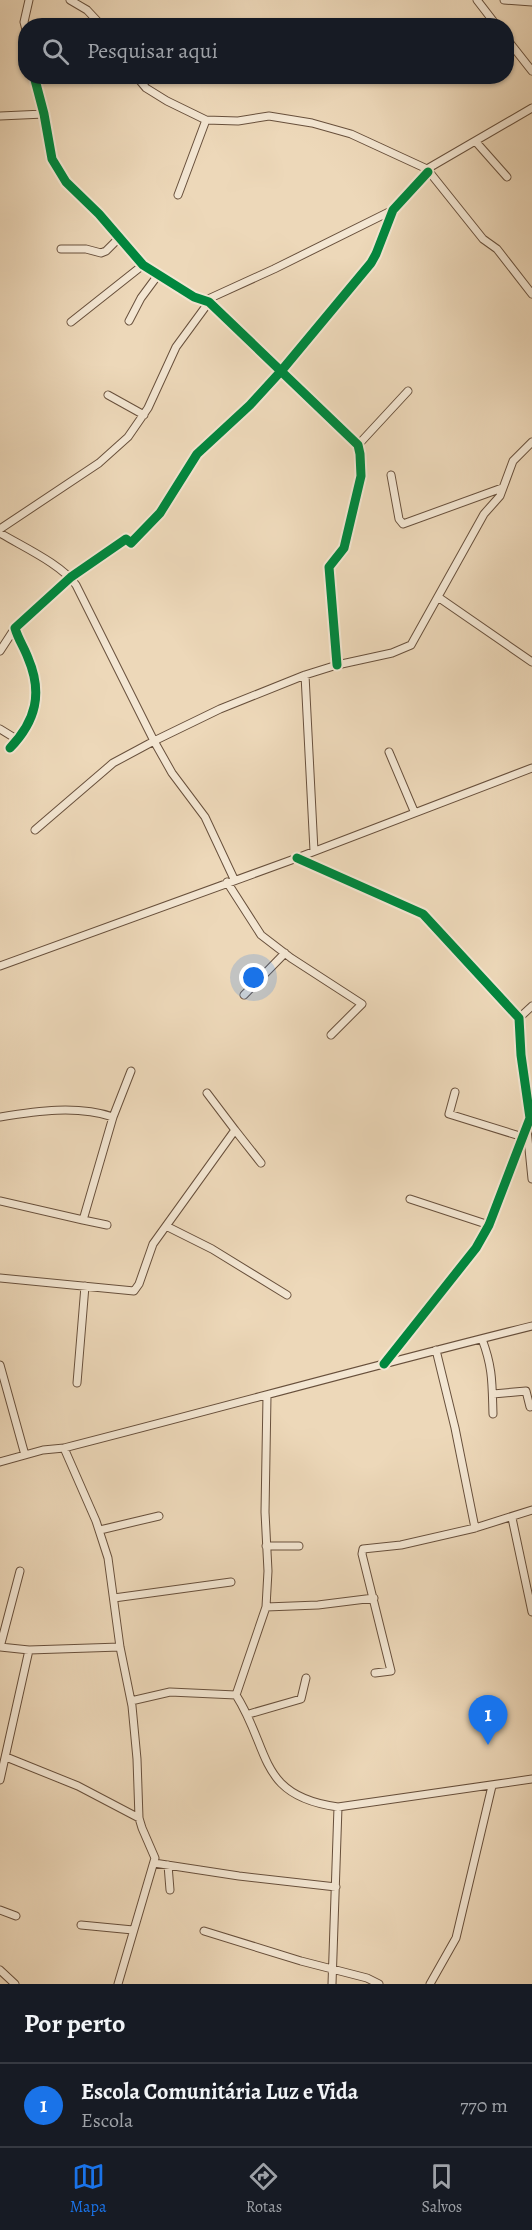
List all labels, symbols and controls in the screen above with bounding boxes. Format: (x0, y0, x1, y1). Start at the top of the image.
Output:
search box (18, 18, 514, 84)
icon: search (39, 35, 72, 68)
text: Pesquisar aqui (87, 36, 218, 66)
your location (239, 963, 268, 992)
pin: 1 (468, 1696, 508, 1745)
text: Por perto (24, 2006, 125, 2041)
text: Escola Comunitária Luz e Vida (81, 2077, 358, 2107)
text: 1 (40, 2092, 47, 2119)
text: 770 m (460, 2092, 508, 2119)
text: Escola (81, 2107, 133, 2134)
tab: Mapa (70, 2160, 106, 2218)
tab: Rotas (246, 2160, 282, 2218)
tab: Salvos (422, 2160, 462, 2218)

